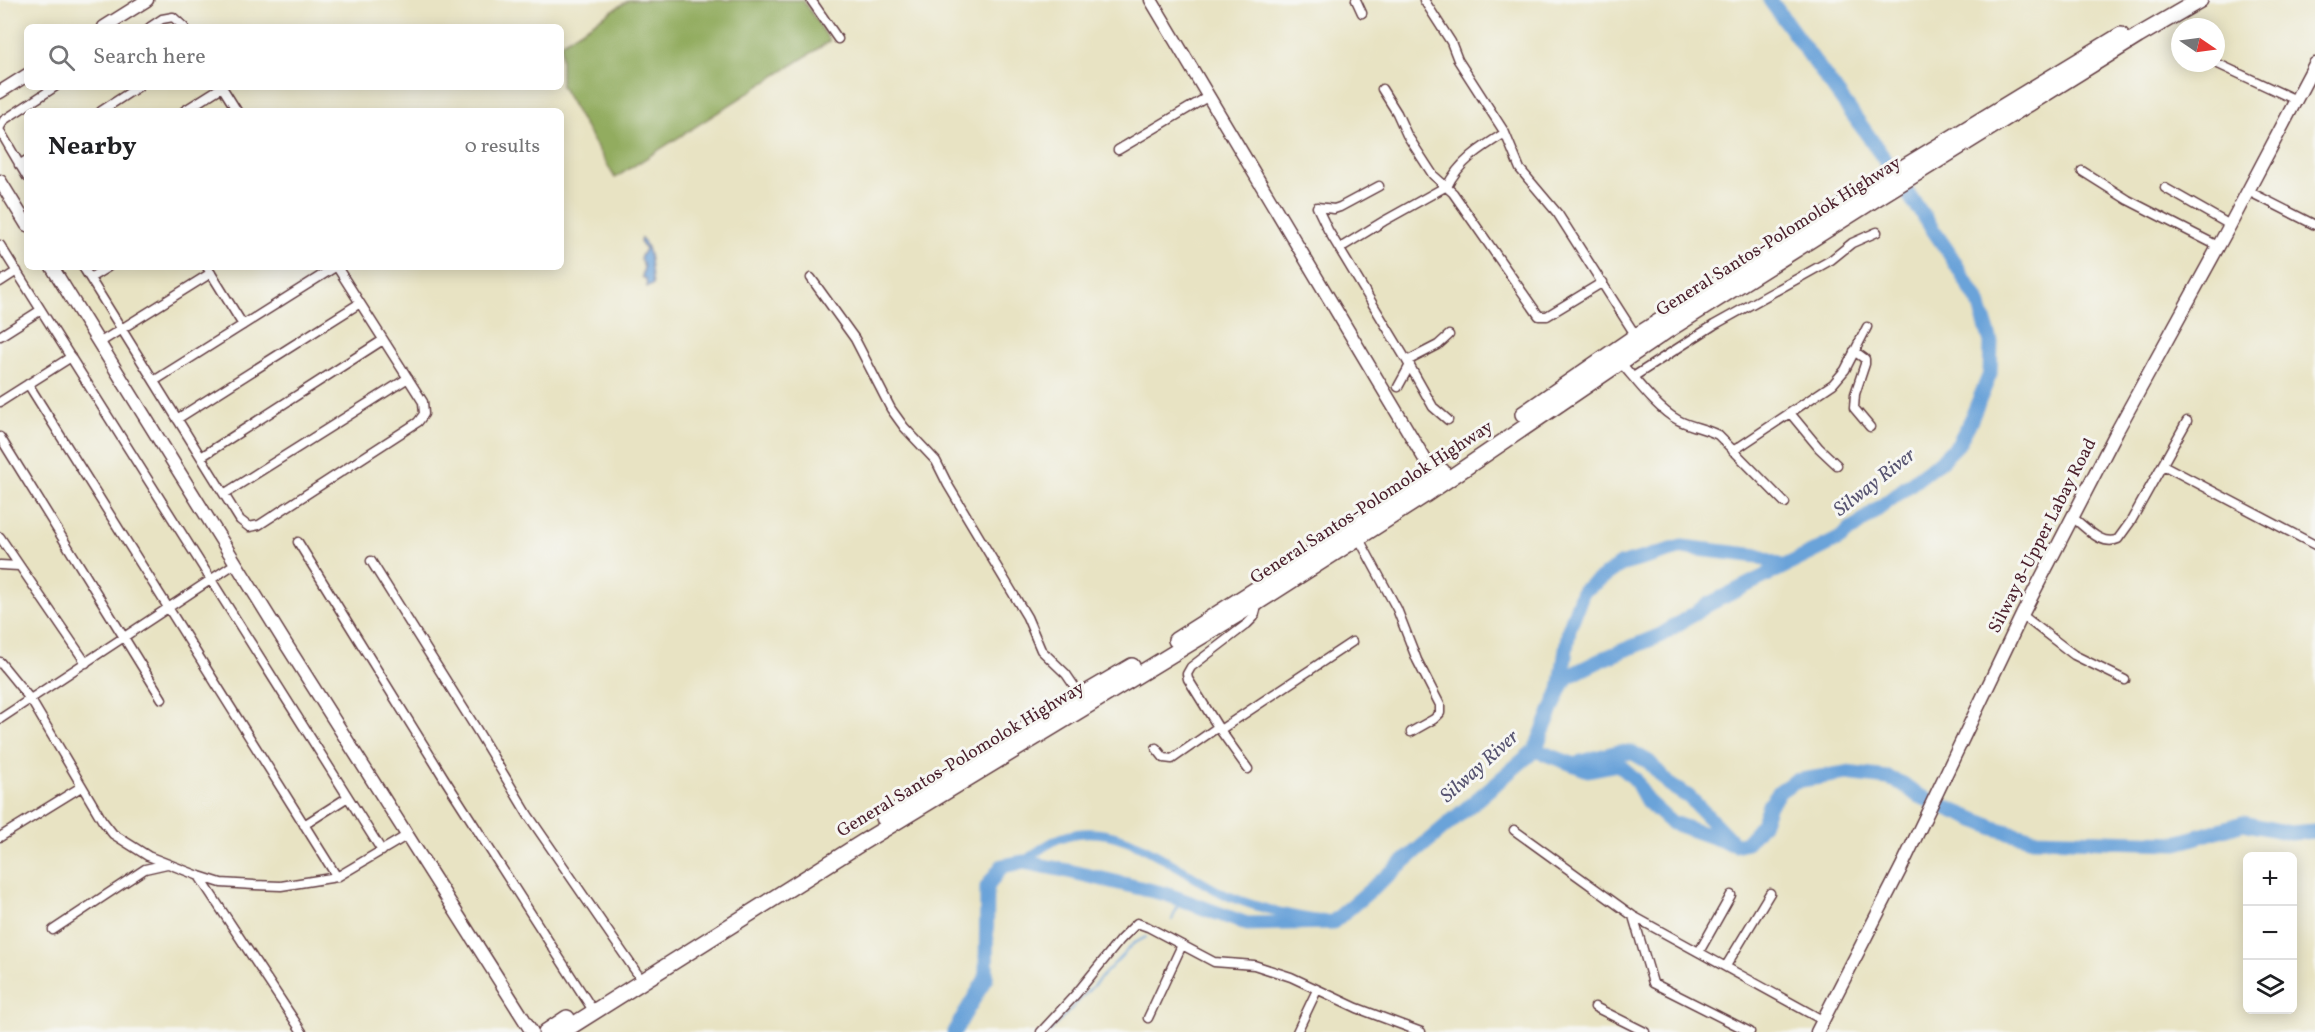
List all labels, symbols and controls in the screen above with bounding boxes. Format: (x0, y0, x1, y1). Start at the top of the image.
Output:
north arrow (2171, 18, 2225, 72)
search box (24, 24, 564, 90)
icon: search (45, 41, 78, 74)
text: Search here (93, 42, 206, 73)
text: Nearby (48, 129, 137, 165)
text: 0 results (465, 133, 540, 161)
street label: General Santos-Polomolok Highway (1652, 151, 1907, 323)
street label: General Santos-Polomolok Highway (1246, 415, 1498, 591)
street label: Silway 8-Upper Labay Road (1983, 434, 2103, 638)
water label: Silway River (1828, 442, 1922, 524)
street label: General Santos-Polomolok Highway (833, 676, 1090, 844)
water label: Silway River (1435, 724, 1526, 810)
map controls (2243, 852, 2297, 1014)
button: + (2243, 852, 2297, 906)
button: − (2243, 906, 2297, 960)
button: layers (2243, 960, 2297, 1014)

